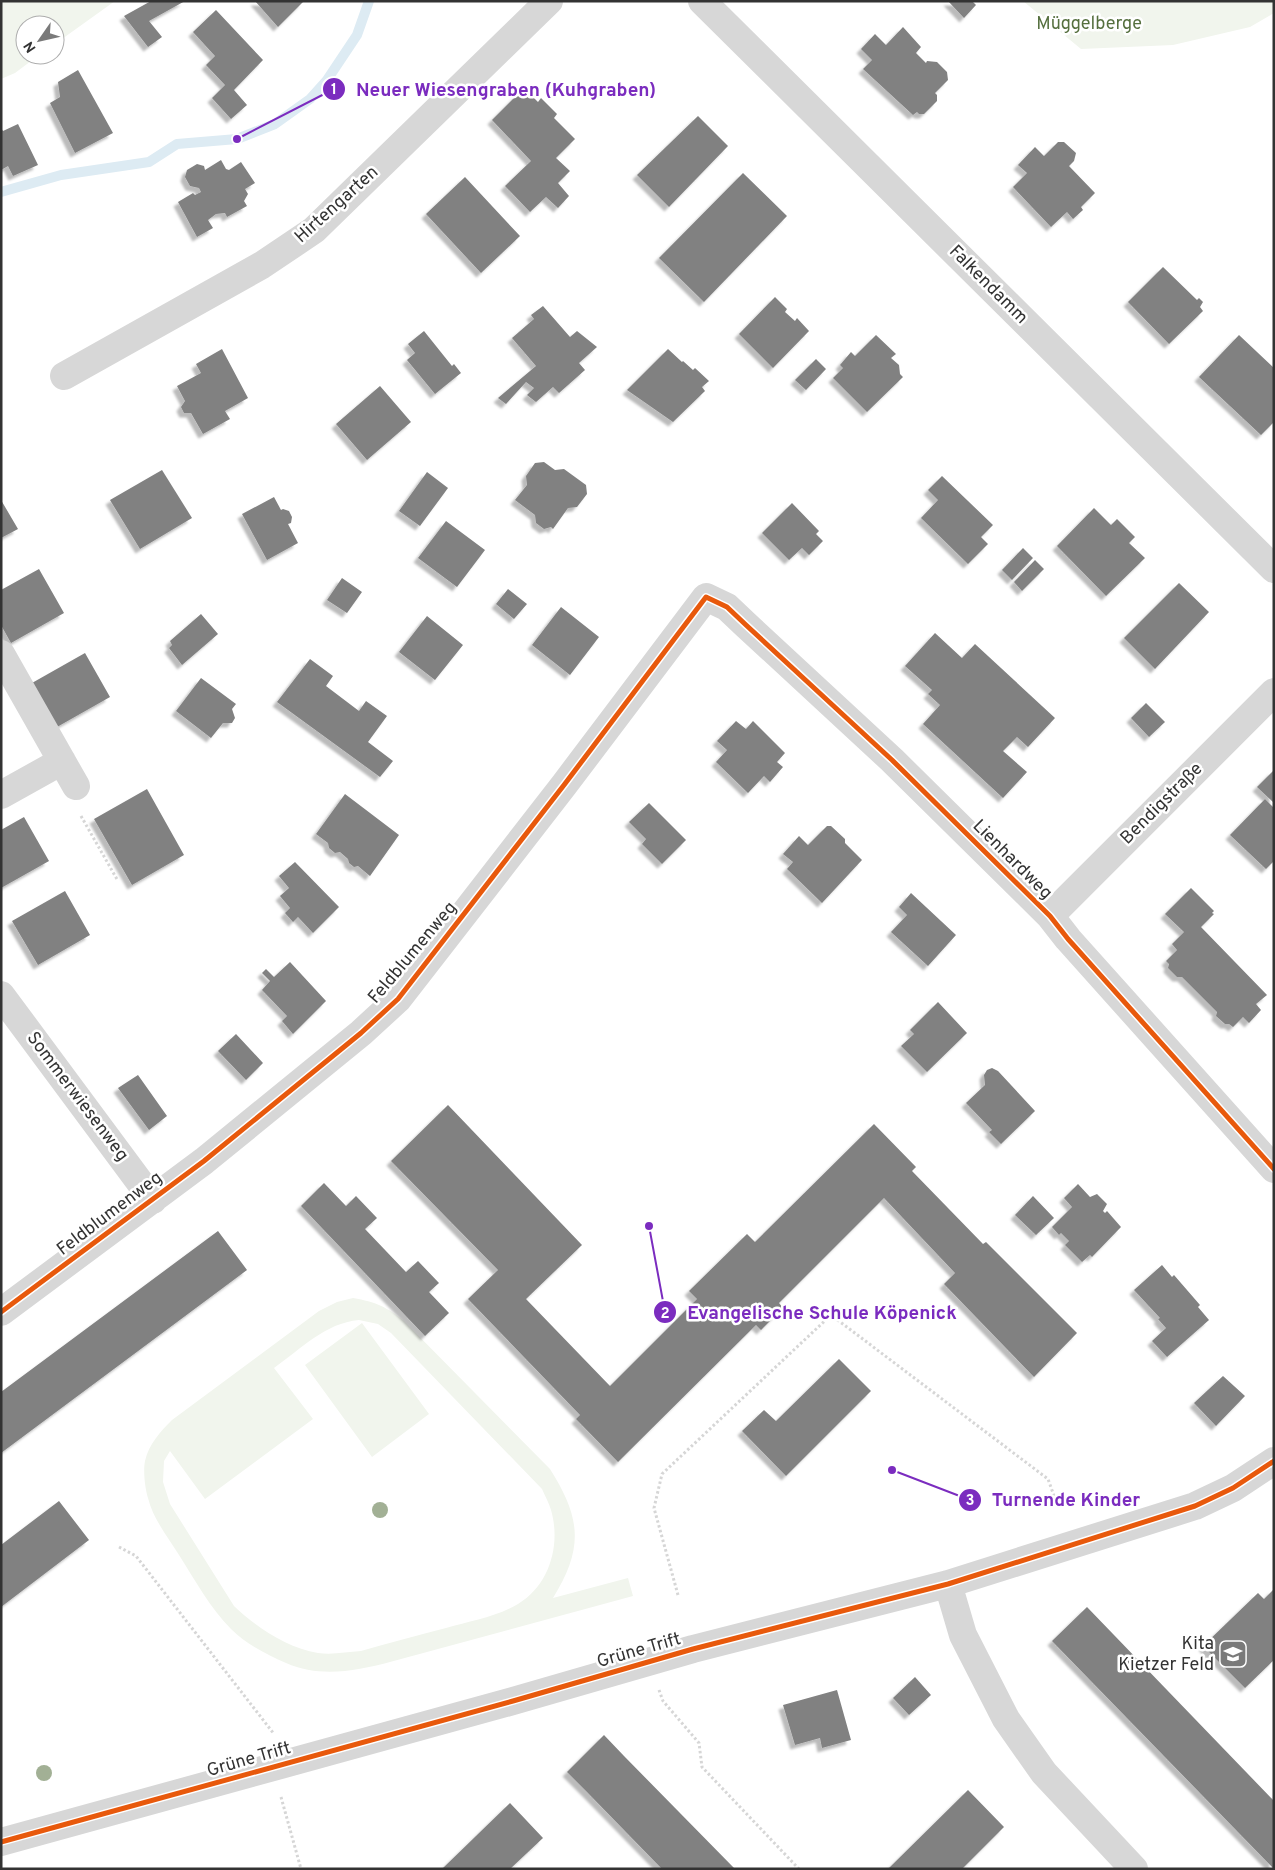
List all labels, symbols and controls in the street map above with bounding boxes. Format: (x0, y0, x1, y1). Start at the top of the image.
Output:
park label: Müggelberge (1036, 13, 1142, 36)
north arrow (15, 15, 65, 65)
text: N (21, 38, 40, 55)
callout: Neuer Wiesengraben (Kuhgraben) (321, 72, 666, 106)
text: Neuer Wiesengraben (Kuhgraben) (356, 79, 656, 103)
text: 1 (331, 81, 337, 100)
street label: Hirtengarten (290, 161, 384, 249)
street label: Falkendamm (944, 241, 1032, 329)
street label: Bendigstraße (1116, 758, 1208, 850)
street label: Lienhardweg (967, 815, 1057, 905)
street label: Feldblumenweg (364, 897, 462, 1009)
street label: Sommerwiesenweg (21, 1028, 133, 1166)
street label: Feldblumenweg (53, 1167, 167, 1261)
callout: Evangelische Schule Köpenick (652, 1295, 967, 1329)
text: Evangelische Schule Köpenick (687, 1302, 957, 1326)
text: 2 (660, 1305, 670, 1324)
callout: Turnende Kinder (957, 1483, 1151, 1517)
text: Turnende Kinder (992, 1489, 1140, 1513)
text: 3 (966, 1492, 975, 1511)
street label: Grüne Trift (594, 1628, 684, 1674)
place label: Kita Kietzer Feld (1118, 1633, 1214, 1677)
school or university icon: Kita Kietzer Feld (1218, 1639, 1248, 1669)
street label: Grüne Trift (204, 1737, 294, 1783)

